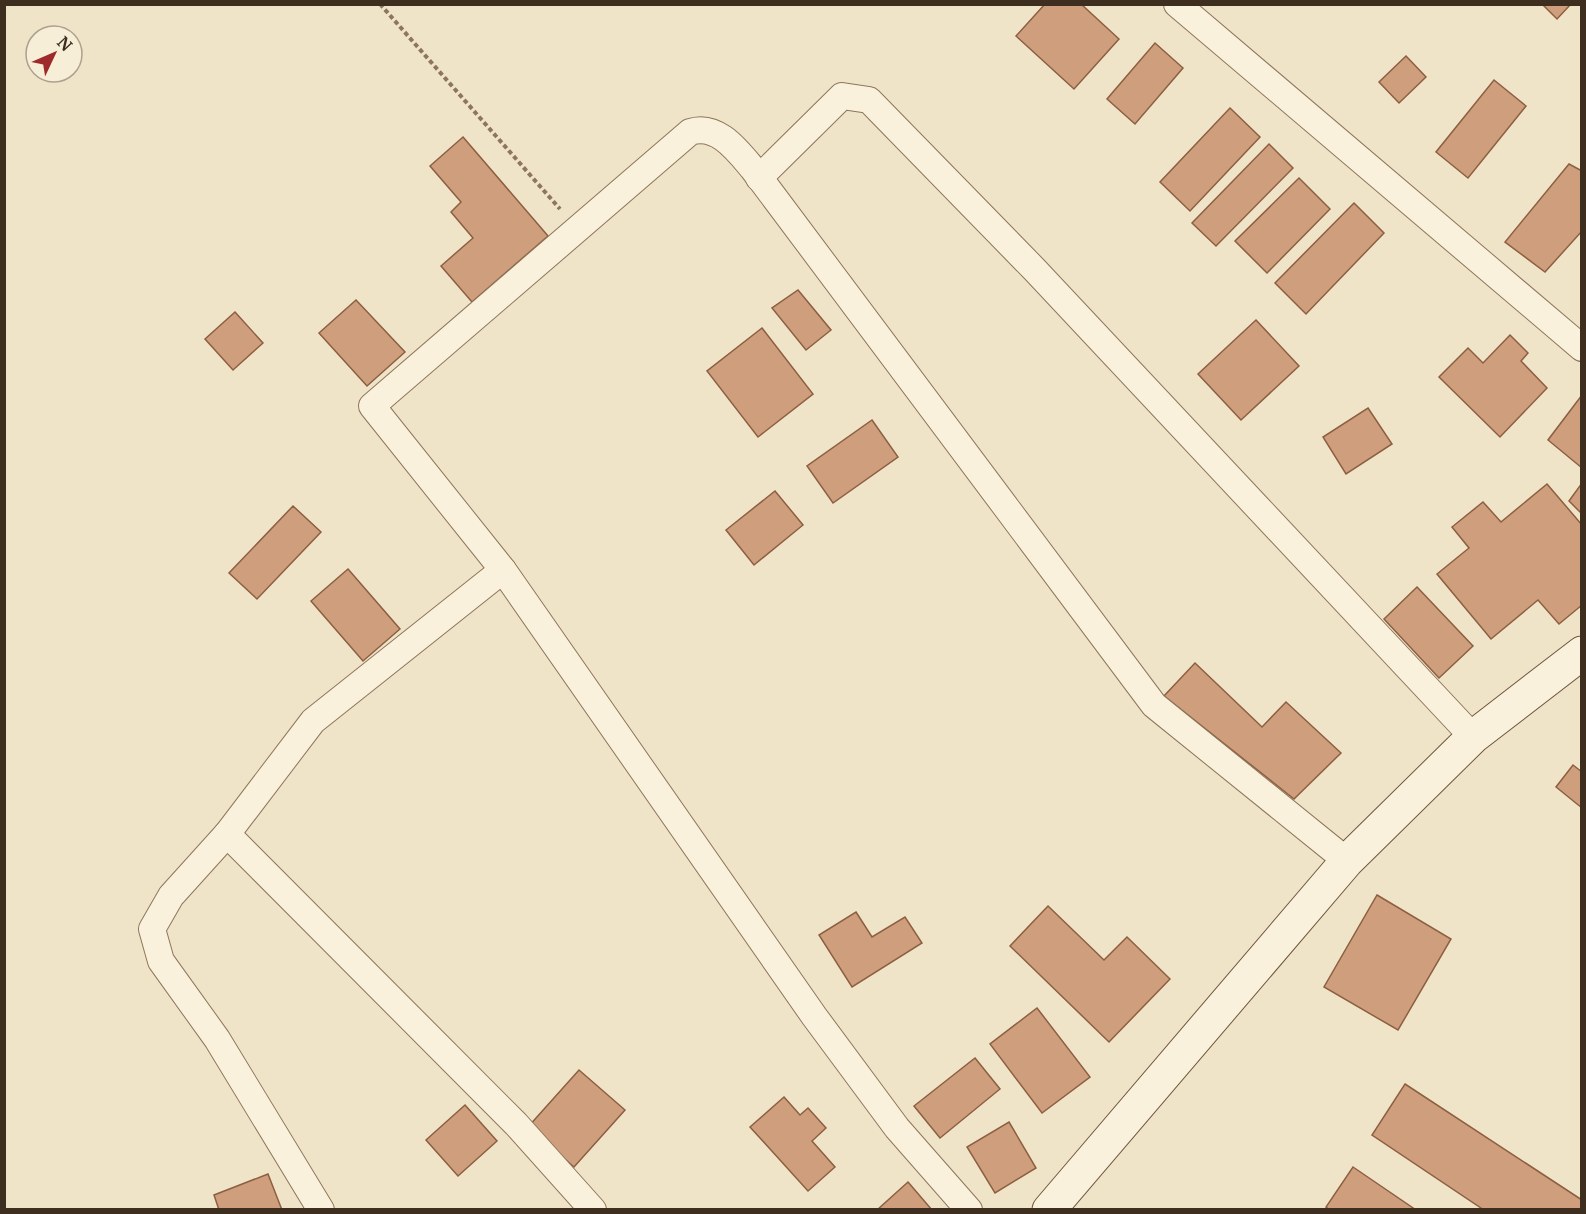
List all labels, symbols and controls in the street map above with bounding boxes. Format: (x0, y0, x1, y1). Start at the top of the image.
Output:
north arrow (24, 24, 84, 84)
text: N (53, 32, 77, 55)

